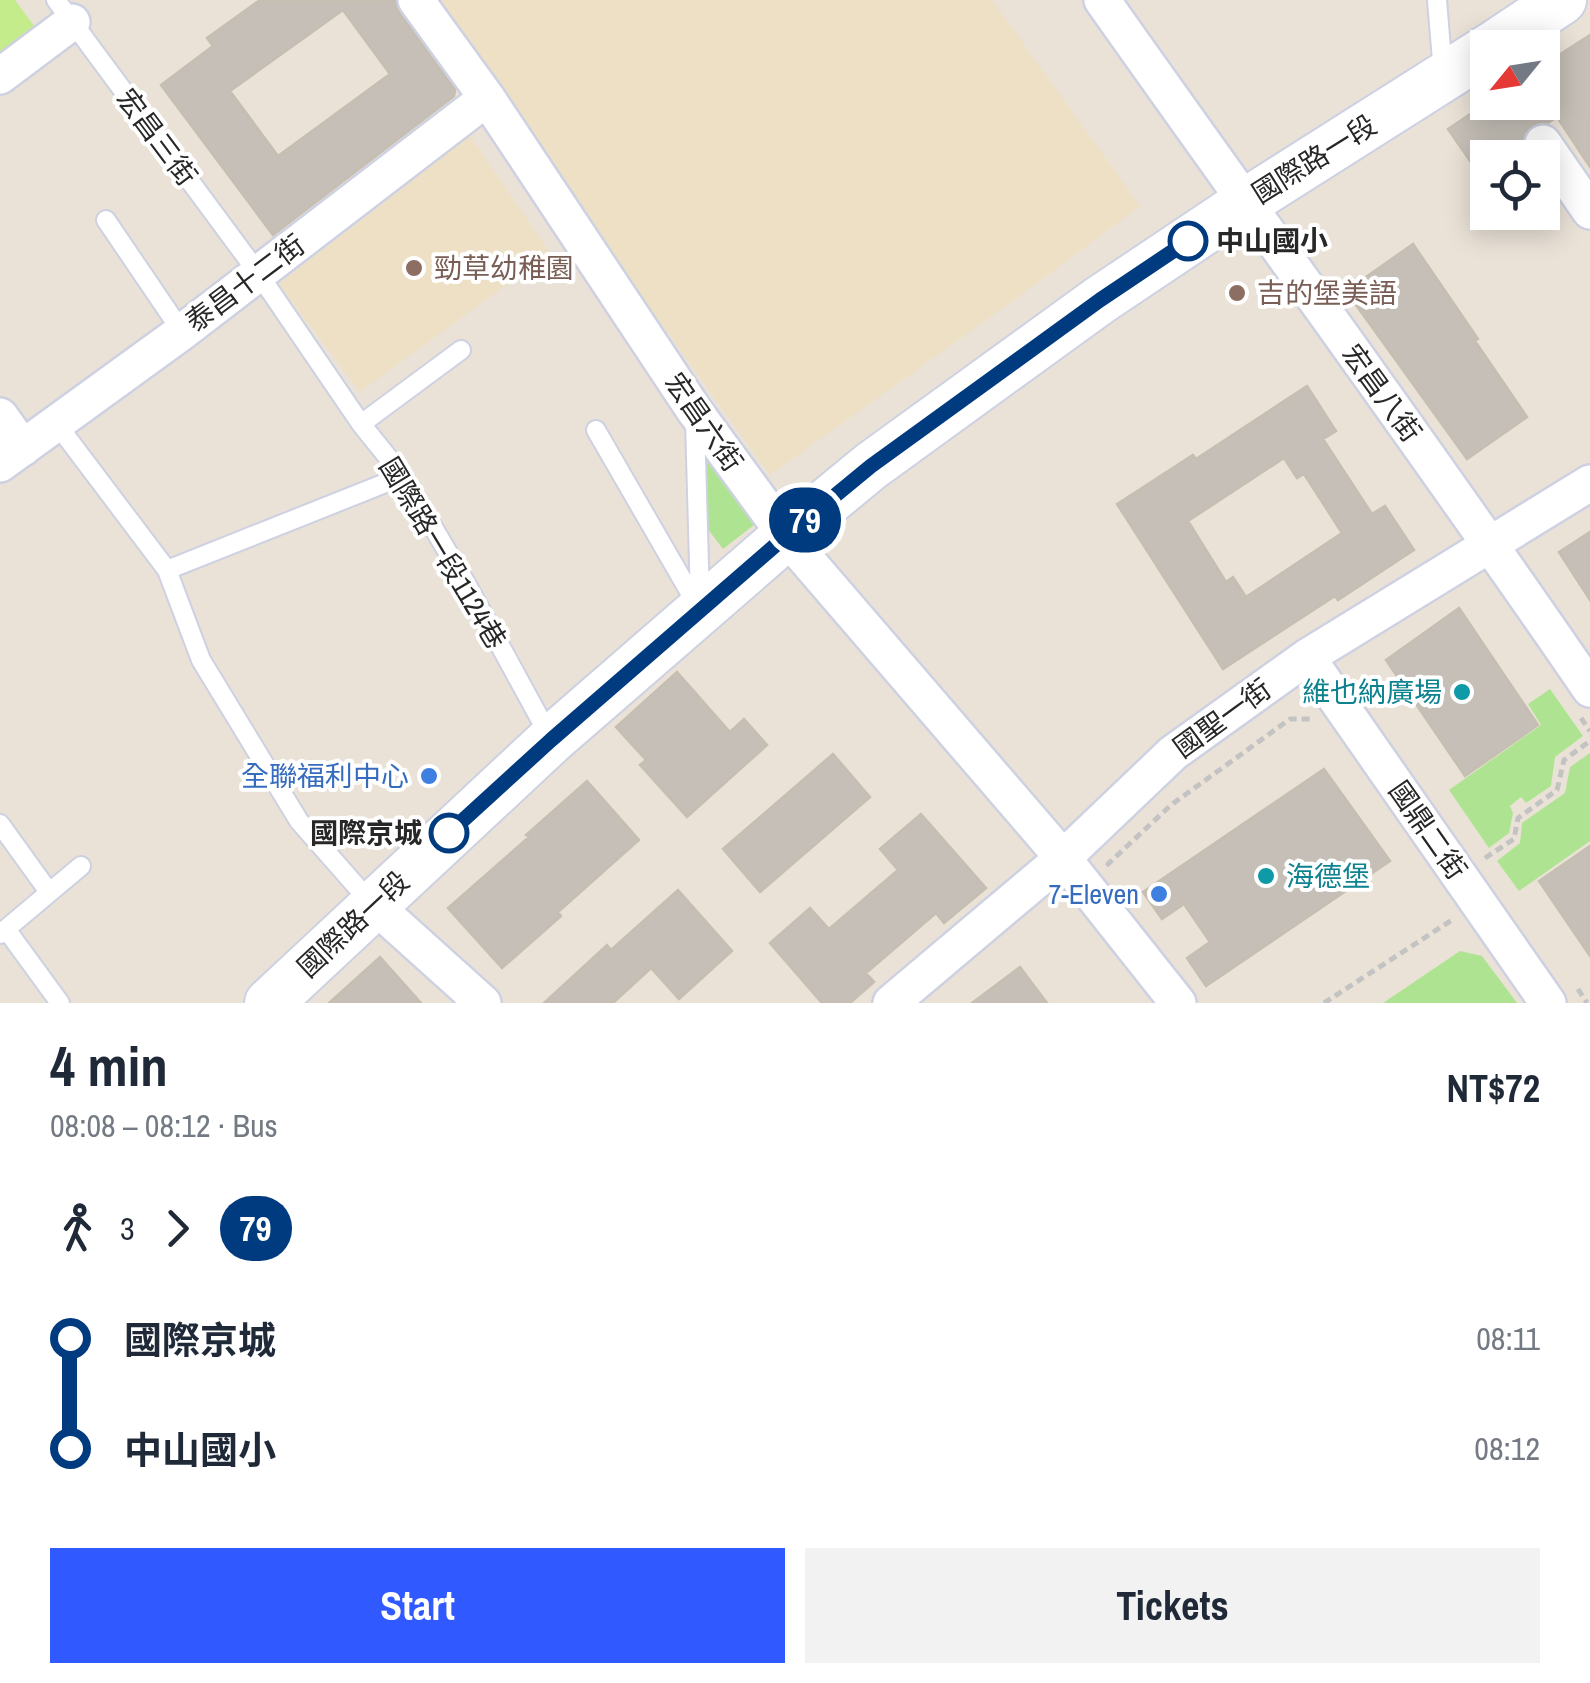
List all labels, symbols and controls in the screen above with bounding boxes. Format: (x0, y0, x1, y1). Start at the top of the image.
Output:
north arrow (1470, 30, 1560, 120)
map controls (1470, 30, 1560, 230)
street label: 宏昌三街 (108, 81, 206, 193)
street label: 國際路一段 (1245, 106, 1383, 212)
button: locate (1470, 140, 1560, 230)
marker: 中山國小 (1169, 222, 1207, 260)
place label: 中山國小 (1216, 222, 1328, 260)
street label: 泰昌十二街 (178, 226, 312, 340)
place label: 勁草幼稚園 (434, 249, 574, 287)
marker: 勁草幼稚園 (403, 257, 425, 279)
place label: 吉的堡美語 (1257, 274, 1397, 312)
marker: 吉的堡美語 (1226, 282, 1248, 304)
street label: 宏昌八街 (1334, 337, 1430, 449)
street label: 宏昌六街 (656, 365, 752, 479)
street label: 國際路一段1124巷 (371, 450, 515, 656)
line badge: 79 (760, 488, 850, 552)
text: 79 (789, 497, 821, 544)
street label: 國聖一街 (1166, 670, 1278, 766)
place label: 維也納廣場 (1302, 673, 1442, 711)
marker: 維也納廣場 (1451, 681, 1473, 703)
place label: 全聯福利中心 (241, 757, 409, 795)
marker: 全聯福利中心 (418, 765, 440, 787)
street label: 國鼎二街 (1380, 773, 1476, 887)
place label: 國際京城 (310, 814, 422, 852)
marker: 國際京城 (430, 814, 468, 852)
place label: 海德堡 (1286, 857, 1370, 895)
street label: 國際路一段 (289, 862, 417, 986)
marker: 海德堡 (1255, 865, 1277, 887)
place label: 7-Eleven (1048, 875, 1139, 913)
marker: 7-Eleven (1148, 883, 1170, 905)
text: 4 min (50, 1029, 168, 1103)
text: NT$72 (1446, 1063, 1540, 1114)
text: 08:08 – 08:12 · Bus (50, 1104, 278, 1147)
icon: walk (50, 1201, 105, 1256)
icon: forward (150, 1201, 205, 1256)
text: 79 (240, 1205, 272, 1252)
text: 3 (120, 1207, 135, 1250)
text: 國際京城 (124, 1315, 276, 1366)
text: 08:11 (1476, 1317, 1540, 1360)
text: 中山國小 (124, 1425, 276, 1476)
text: 08:12 (1474, 1427, 1540, 1470)
button: Start (50, 1548, 785, 1663)
button: Tickets (805, 1548, 1540, 1663)

